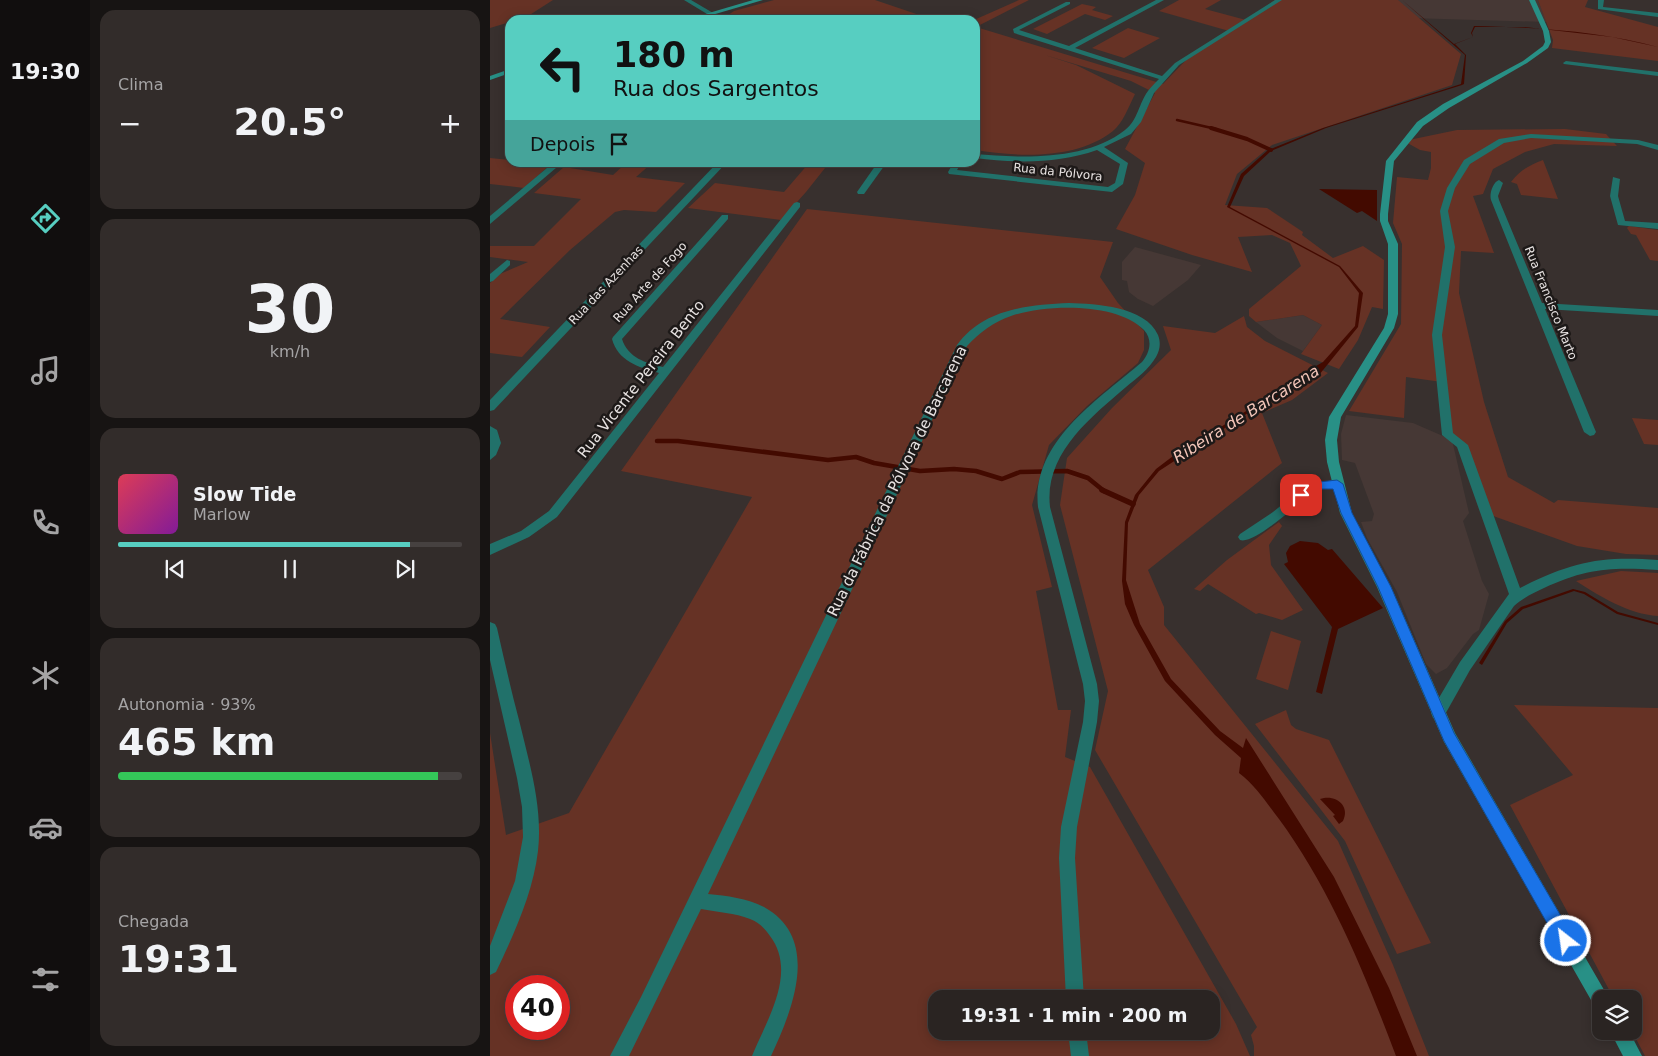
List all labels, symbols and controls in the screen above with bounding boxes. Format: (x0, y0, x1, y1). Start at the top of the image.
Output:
icon: left (530, 35, 595, 100)
text: 180 m (613, 35, 735, 75)
text: 19:30 (10, 59, 80, 84)
text: Clima (118, 75, 163, 94)
text: Rua dos Sargentos (613, 76, 819, 101)
text: 20.5° (234, 100, 346, 144)
text: − (118, 107, 141, 140)
text: + (439, 107, 462, 140)
icon: arrive (605, 130, 633, 158)
text: Depois (530, 133, 595, 155)
street label: Rua da Pólvora (1013, 160, 1103, 184)
icon: directions (28, 201, 63, 236)
street label: Rua Arte de Fogo (610, 239, 690, 325)
street label: Rua das Azenhas (566, 243, 646, 327)
street label: Rua Francisco Marto (1522, 244, 1580, 362)
text: 30 (245, 272, 335, 347)
street label: Rua Vicente Pereira Bento (574, 296, 708, 462)
text: km/h (270, 342, 310, 361)
street label: Rua da Fábrica da Pólvora de Barcarena (823, 343, 971, 619)
icon: music (28, 353, 63, 388)
water label: Ribeira de Barcarena (1169, 361, 1323, 467)
pin (1280, 474, 1322, 516)
icon: arrive (1287, 481, 1315, 509)
text: Slow Tide (193, 483, 296, 505)
icon: phone (28, 505, 63, 540)
text: Marlow (193, 505, 251, 524)
icon: previous (161, 555, 189, 583)
icon: pause (276, 555, 304, 583)
icon: next (391, 555, 419, 583)
icon: climate (28, 658, 63, 693)
text: Autonomia · 93% (118, 695, 256, 714)
text: 465 km (118, 720, 275, 764)
icon: car (28, 810, 63, 845)
text: Chegada (118, 912, 189, 931)
position arrow (1539, 914, 1591, 966)
text: 19:31 (118, 937, 239, 981)
icon: filters (28, 962, 63, 997)
speed limit sign: 40 (505, 975, 570, 1040)
map controls (1592, 990, 1642, 1040)
button: layers (1592, 990, 1642, 1040)
text: 19:31 · 1 min · 200 m (960, 1004, 1188, 1026)

